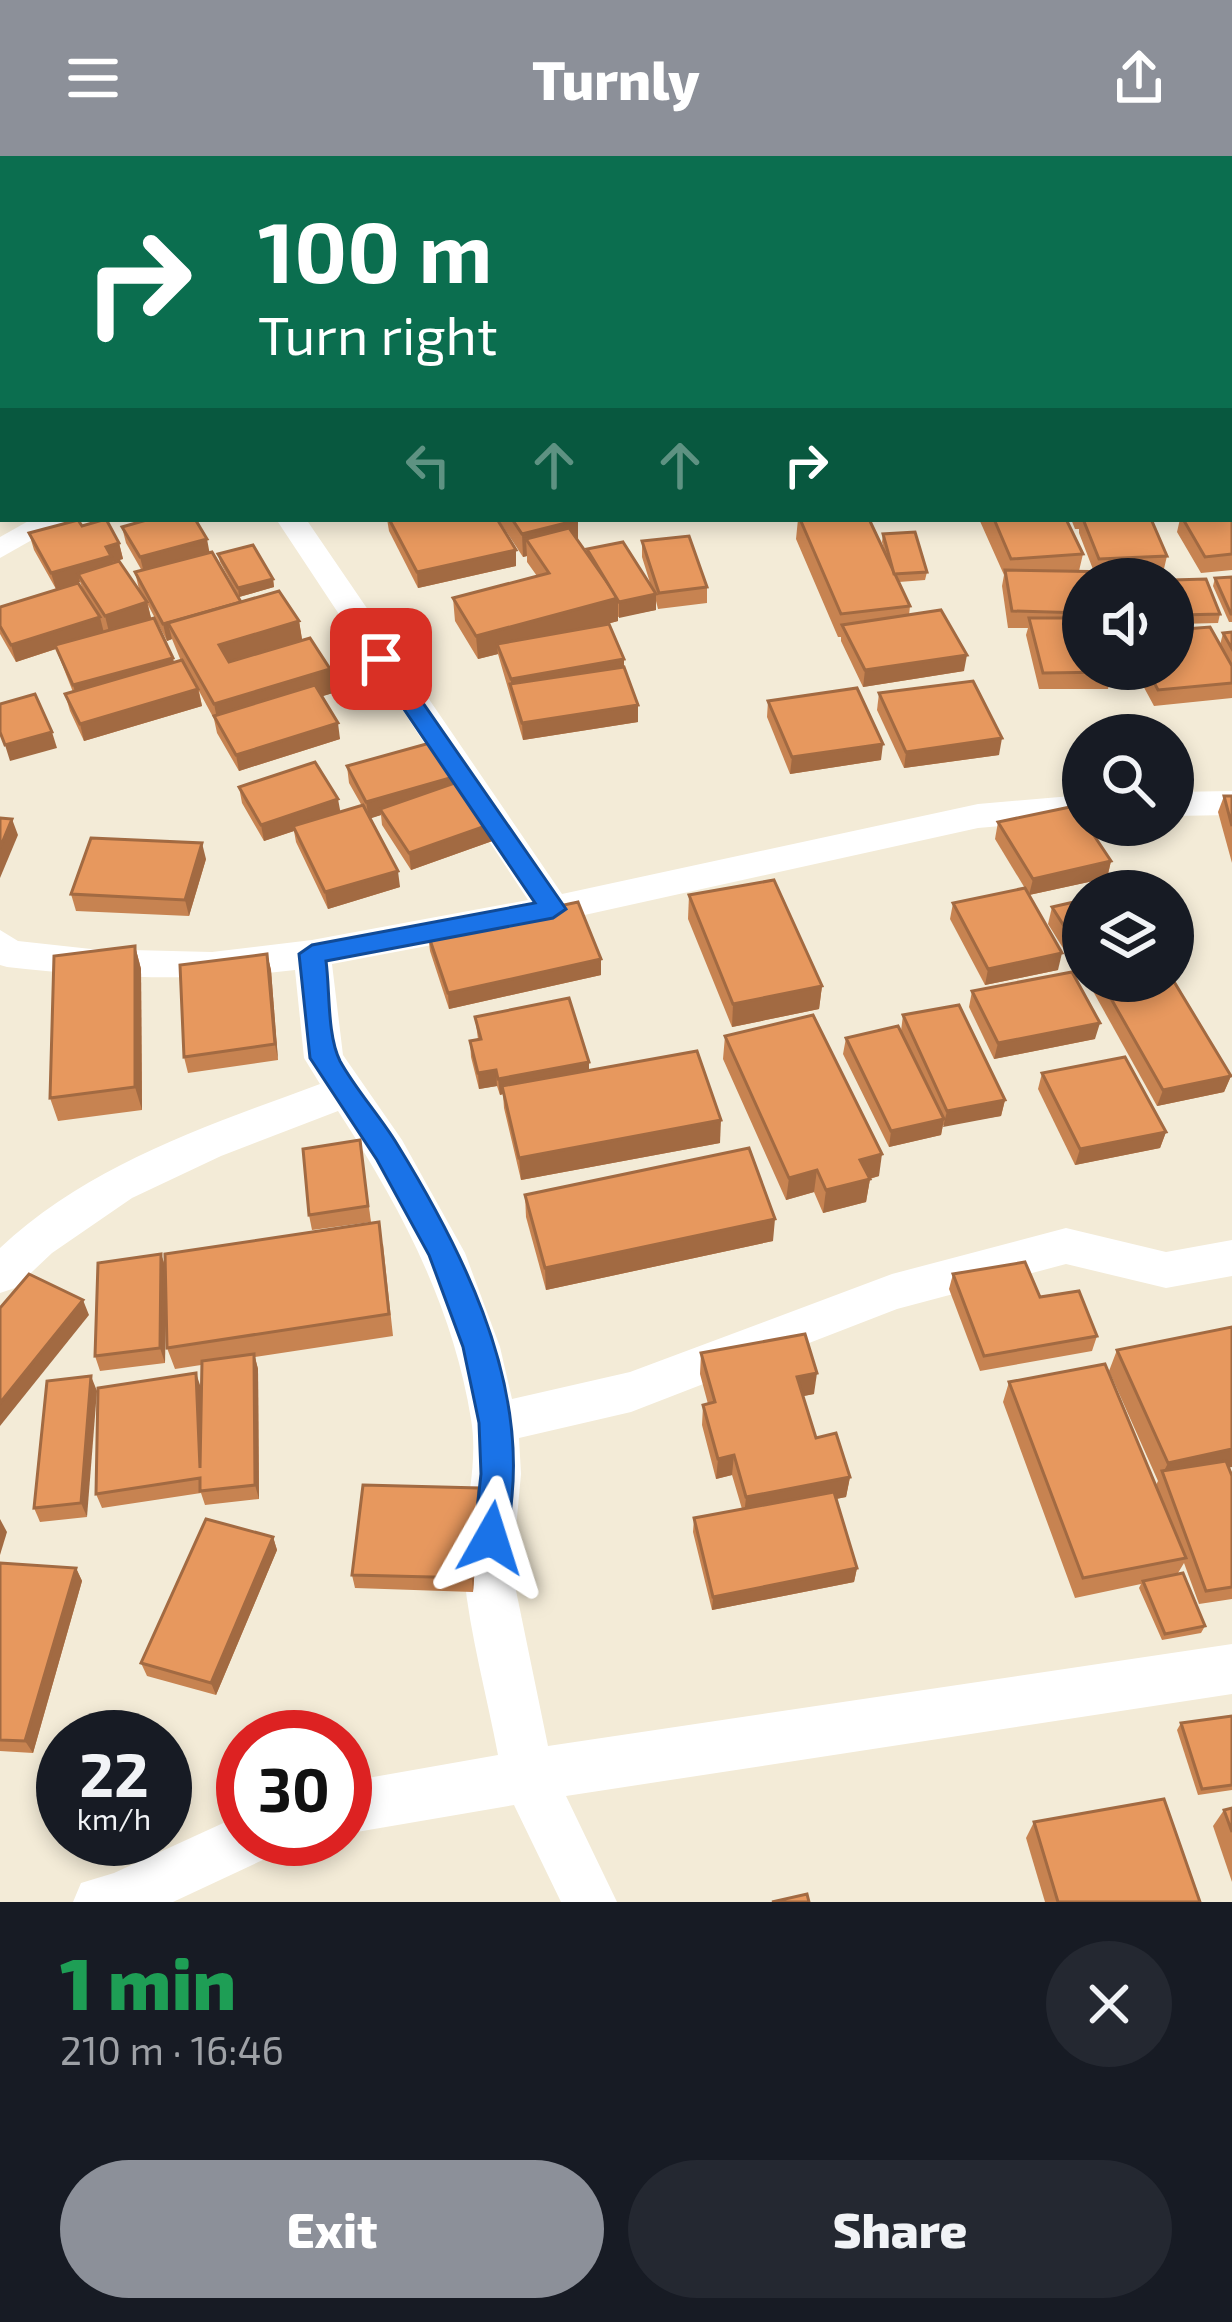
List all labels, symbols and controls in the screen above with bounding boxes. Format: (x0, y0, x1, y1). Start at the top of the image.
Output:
icon: menu (60, 45, 126, 111)
icon: share (1106, 45, 1172, 111)
text: Turnly (532, 46, 700, 111)
text: 100 m (258, 199, 492, 300)
icon: right (60, 204, 216, 360)
text: Turn right (258, 301, 498, 366)
icon: left (395, 432, 461, 498)
icon: ahead (521, 432, 587, 498)
icon: ahead (647, 432, 713, 498)
icon: right (773, 432, 839, 498)
map controls (1062, 558, 1194, 1002)
button: sound (1062, 558, 1194, 690)
pin (330, 608, 432, 710)
icon: arrive (348, 626, 414, 692)
button: search (1062, 714, 1194, 846)
button: layers (1062, 870, 1194, 1002)
position arrow (428, 1475, 554, 1601)
speed limit sign: 30 (216, 1710, 372, 1866)
text: 22 (79, 1737, 149, 1809)
text: km/h (77, 1800, 151, 1836)
text: 1 min (60, 1938, 236, 2024)
button: close (1046, 1941, 1172, 2067)
text: 210 m · 16:46 (60, 2026, 284, 2073)
button: Exit (60, 2160, 604, 2298)
button: Share (628, 2160, 1172, 2298)

